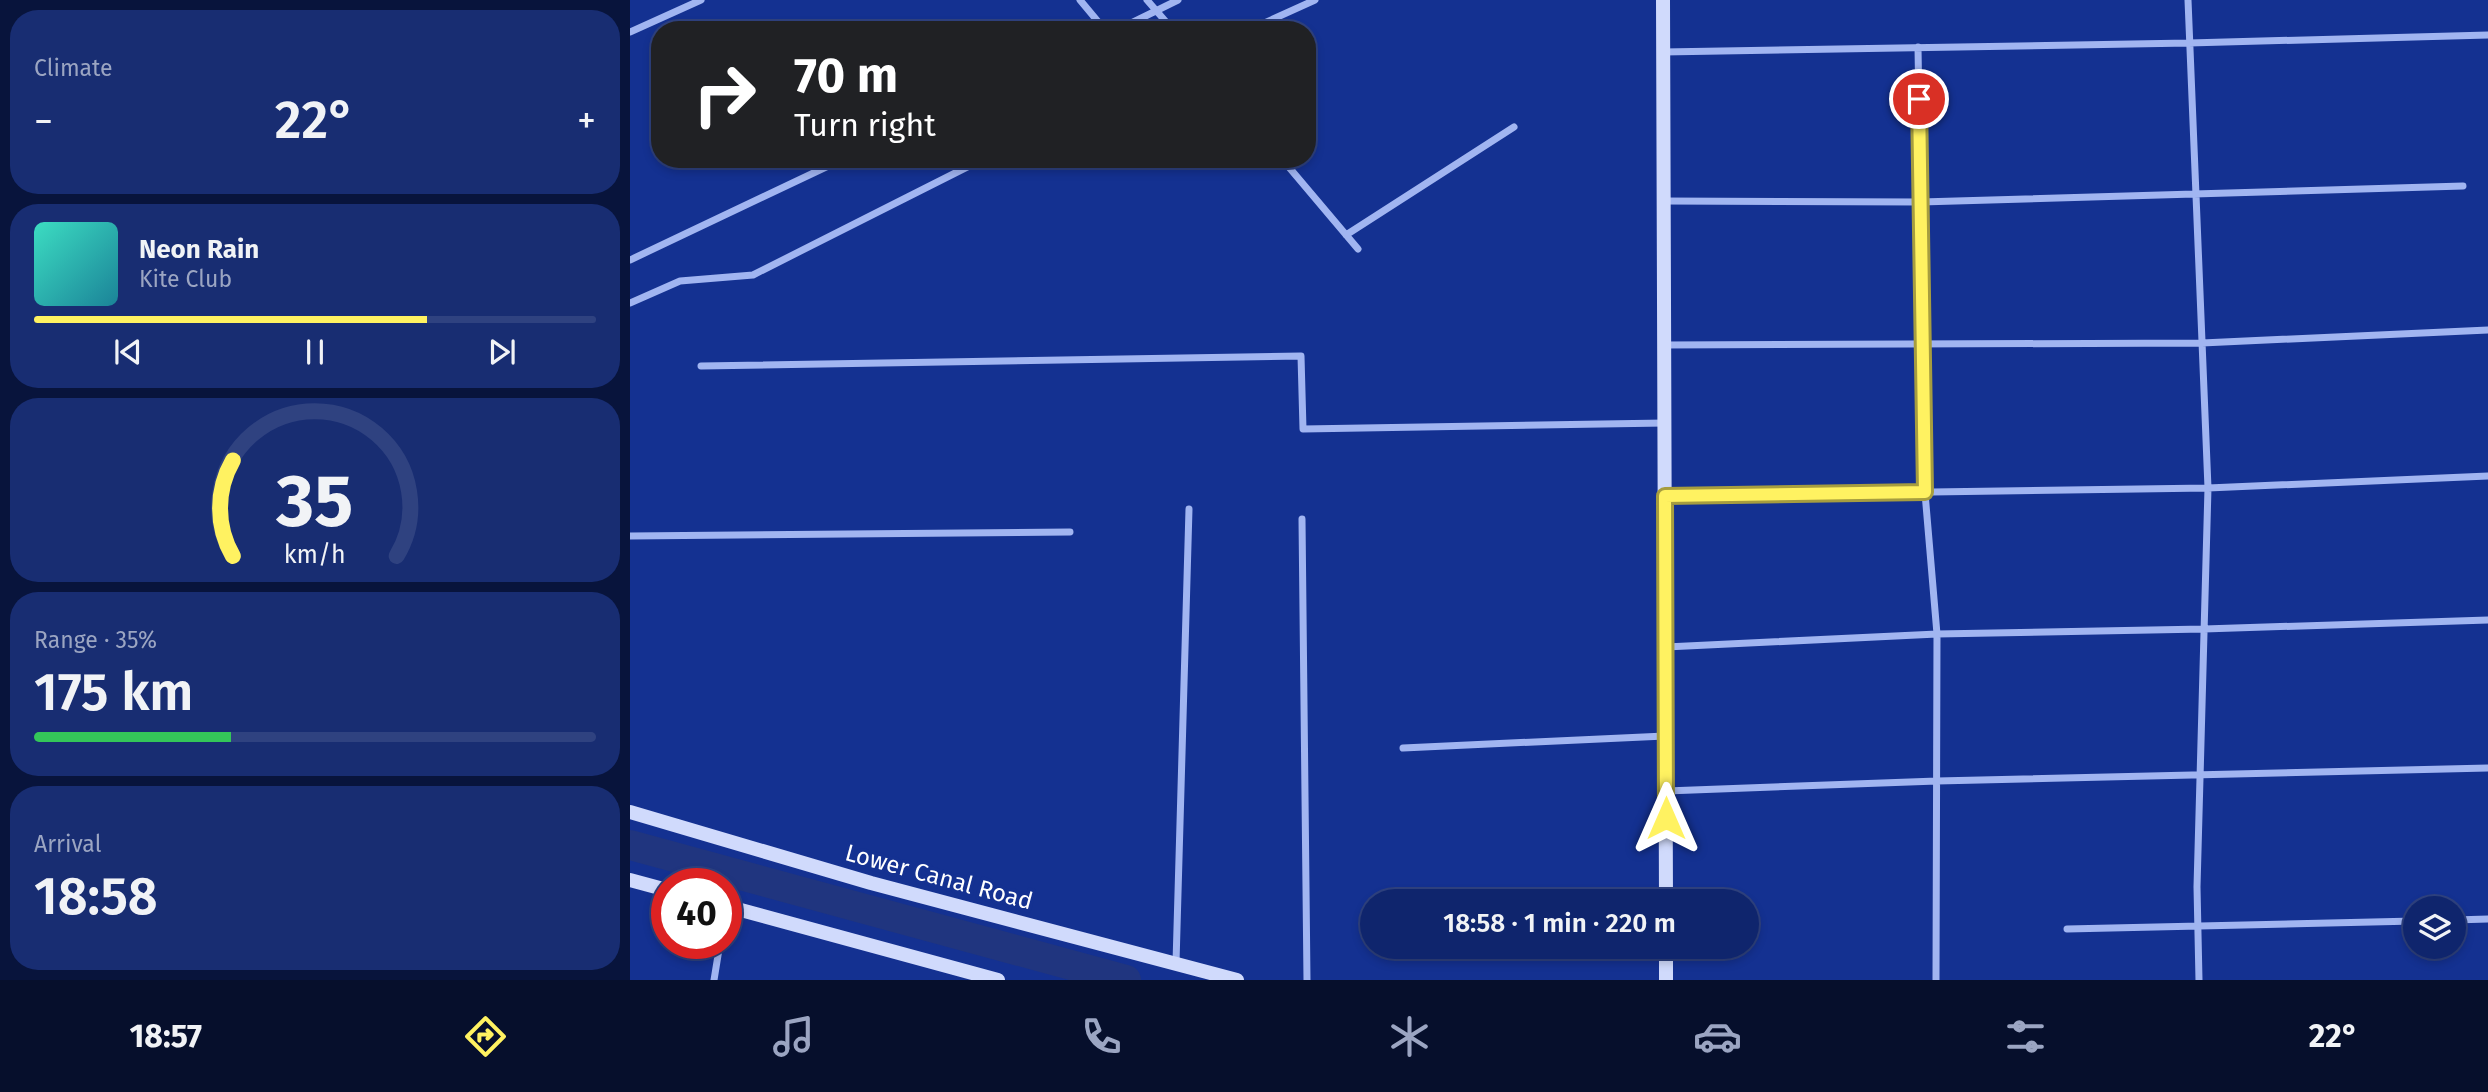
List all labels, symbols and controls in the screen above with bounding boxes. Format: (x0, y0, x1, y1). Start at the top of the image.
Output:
text: 70 m (794, 46, 898, 105)
icon: right (679, 49, 770, 140)
text: Climate (34, 54, 113, 82)
pin (1889, 69, 1949, 129)
icon: arrive (1900, 80, 1938, 118)
text: 22° (275, 89, 355, 152)
text: − (34, 98, 53, 144)
text: + (577, 98, 596, 144)
text: Turn right (794, 106, 936, 144)
text: Neon Rain (139, 234, 259, 265)
text: Kite Club (139, 265, 232, 293)
icon: previous (109, 333, 147, 371)
icon: pause (296, 333, 334, 371)
icon: next (483, 333, 521, 371)
text: 35 (276, 458, 353, 545)
text: km/h (284, 540, 346, 570)
text: Range · 35% (34, 626, 157, 654)
text: 175 km (34, 661, 193, 724)
position arrow (1629, 781, 1703, 855)
text: Arrival (34, 830, 101, 858)
street label: Lower Canal Road (842, 838, 1036, 916)
text: 18:58 (34, 865, 158, 928)
speed limit sign: 40 (651, 868, 742, 959)
map controls (2403, 896, 2466, 959)
button: layers (2403, 896, 2466, 959)
text: 18:58 · 1 min · 220 m (1443, 908, 1676, 939)
icon: directions (461, 1012, 510, 1061)
icon: music (769, 1012, 818, 1061)
icon: phone (1077, 1012, 1126, 1061)
icon: climate (1385, 1012, 1434, 1061)
icon: car (1693, 1012, 1742, 1061)
icon: filters (2001, 1012, 2050, 1061)
text: 18:57 (129, 1017, 202, 1055)
text: 22° (2309, 1017, 2359, 1055)

